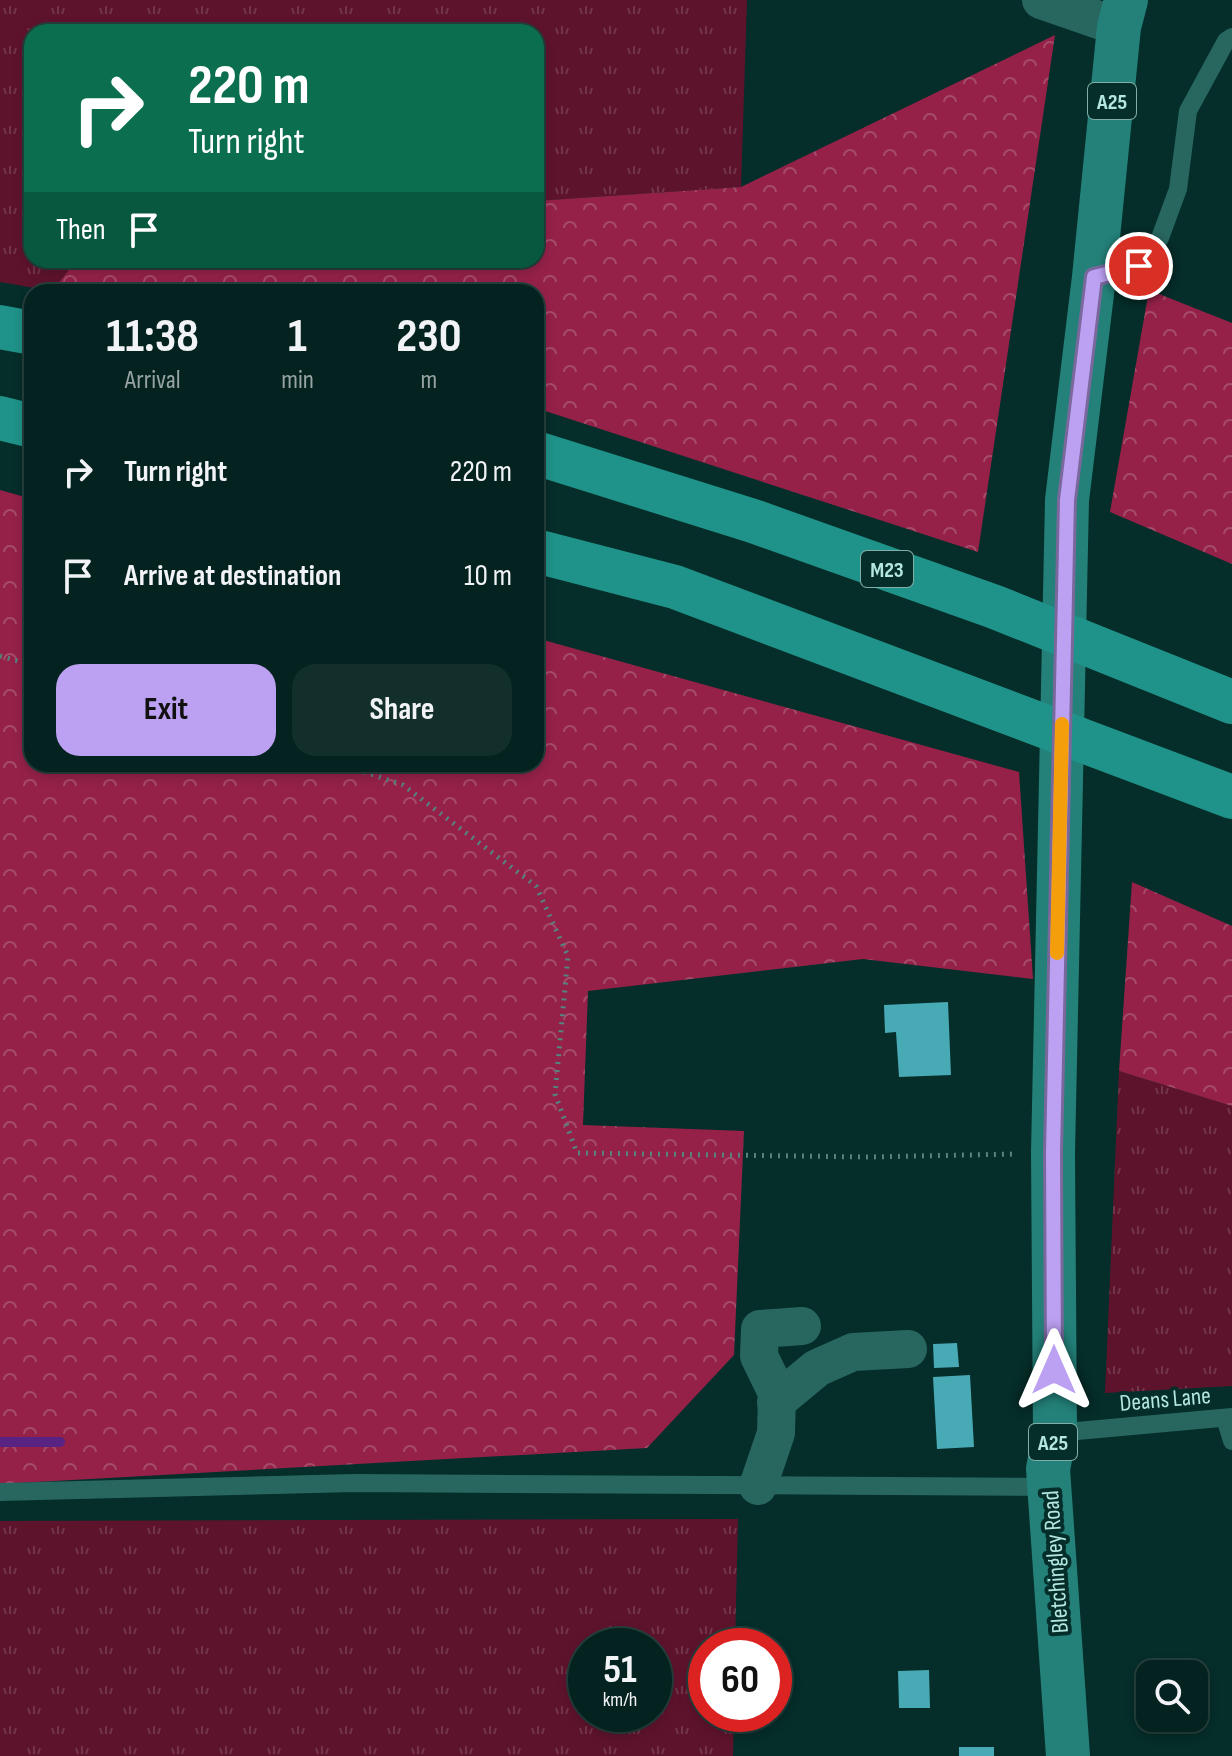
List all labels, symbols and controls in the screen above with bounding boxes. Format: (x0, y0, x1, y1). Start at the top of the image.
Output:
text: 220 m (188, 53, 310, 120)
icon: right (56, 56, 160, 160)
road number: A25 (1088, 83, 1136, 119)
text: Turn right (188, 121, 305, 164)
icon: arrive (122, 208, 166, 252)
text: Then (56, 212, 106, 248)
pin (1105, 232, 1173, 300)
icon: arrive (1117, 244, 1161, 288)
text: 11:38 (106, 308, 199, 365)
text: 1 (288, 308, 307, 365)
text: 230 (396, 308, 462, 365)
text: Arrival (125, 365, 181, 396)
text: min (281, 365, 314, 396)
text: m (421, 365, 437, 396)
icon: right (56, 450, 100, 494)
text: Turn right (124, 454, 227, 490)
text: 220 m (450, 454, 512, 490)
road number: M23 (861, 551, 913, 587)
icon: arrive (56, 554, 100, 598)
text: Arrive at destination (124, 558, 341, 594)
text: 10 m (464, 558, 512, 594)
button: Exit (56, 664, 276, 756)
button: Share (292, 664, 512, 756)
position arrow (1012, 1328, 1096, 1412)
street label: Deans Lane (1118, 1381, 1212, 1418)
road number: A25 (1029, 1424, 1077, 1460)
street label: Bletchingley Road (1036, 1490, 1075, 1634)
speed limit sign: 60 (688, 1628, 792, 1732)
text: 51 (603, 1646, 637, 1694)
map controls (1136, 1660, 1208, 1732)
button: search (1136, 1660, 1208, 1732)
text: km/h (603, 1688, 637, 1712)

